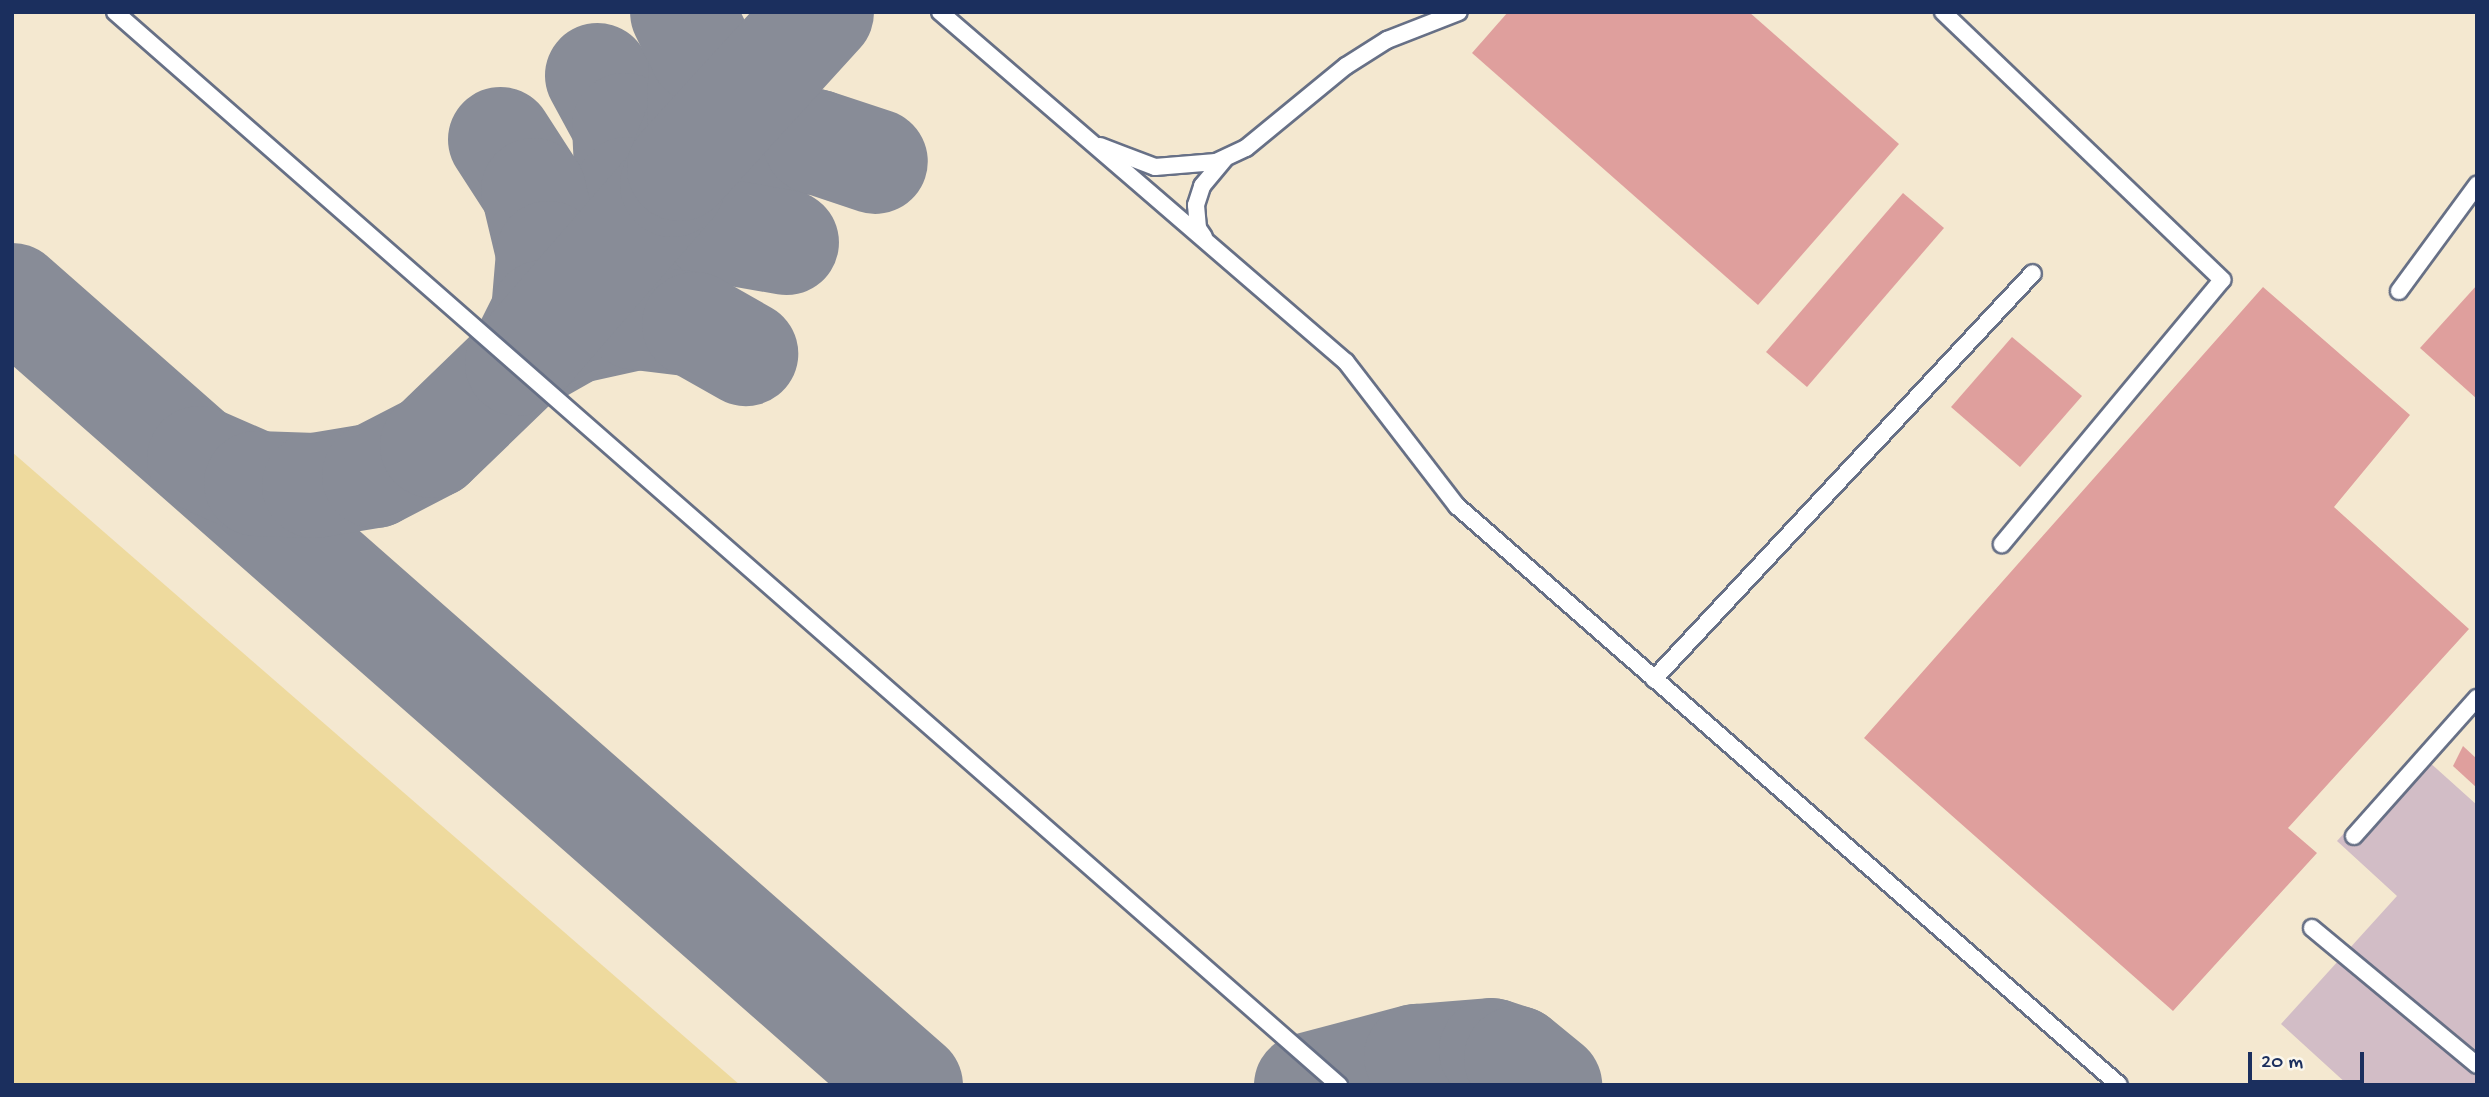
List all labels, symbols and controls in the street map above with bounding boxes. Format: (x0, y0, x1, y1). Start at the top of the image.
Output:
scale bar (2251, 1038, 2366, 1082)
text: 20 m (2261, 1051, 2303, 1076)

